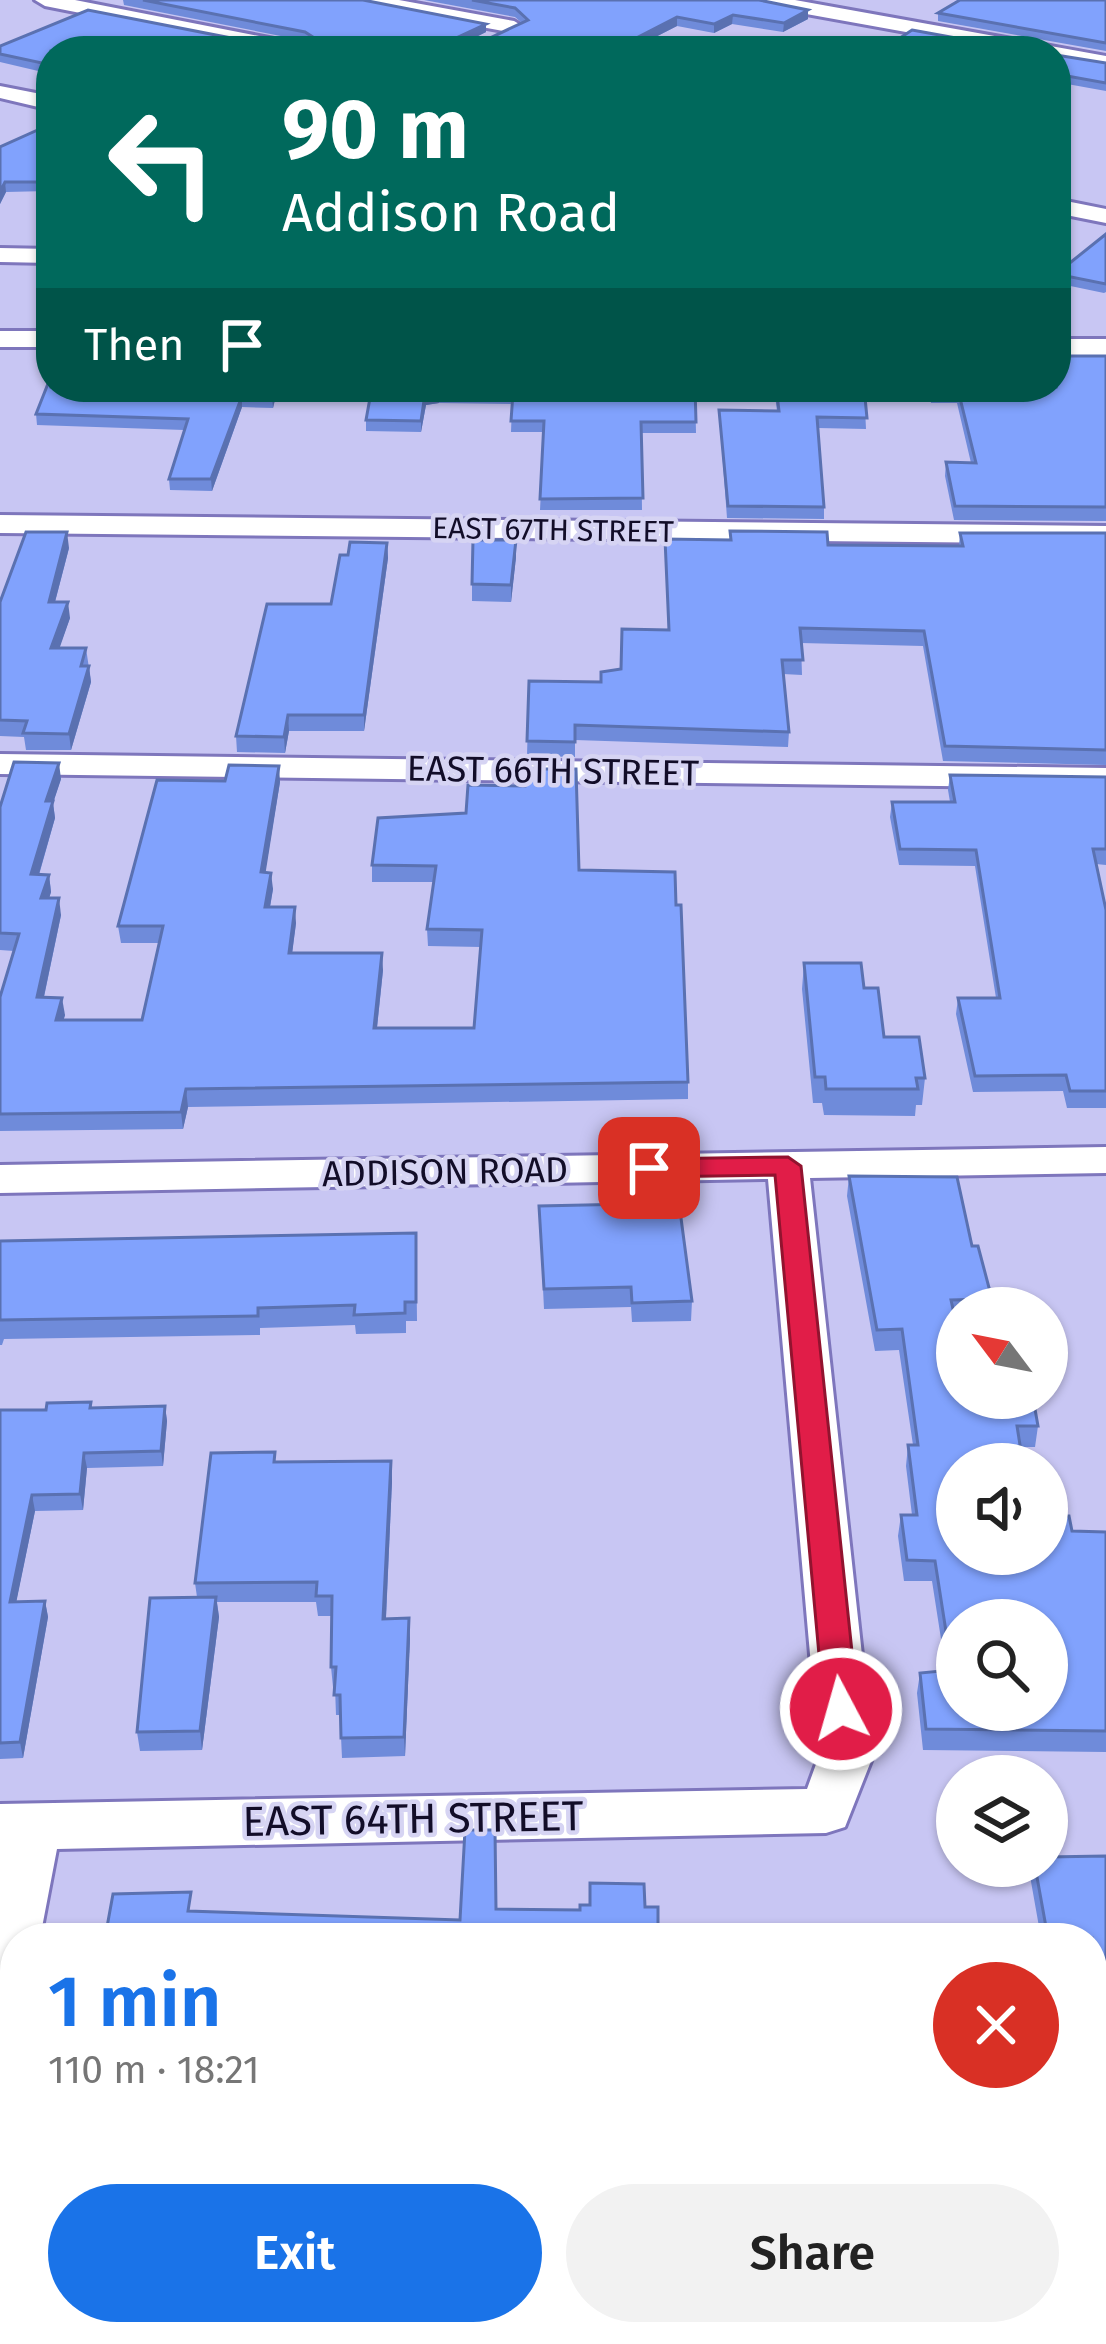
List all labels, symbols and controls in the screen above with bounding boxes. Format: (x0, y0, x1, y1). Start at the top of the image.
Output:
text: 90 m (282, 79, 469, 180)
icon: left (84, 84, 240, 240)
text: Addison Road (282, 181, 620, 245)
icon: arrive (209, 312, 275, 378)
text: Then (84, 318, 185, 372)
street label: EAST 67TH STREET (432, 510, 675, 550)
street label: EAST 66TH STREET (406, 746, 700, 796)
pin (598, 1117, 700, 1219)
icon: arrive (616, 1135, 682, 1201)
street label: ADDISON ROAD (322, 1148, 568, 1196)
north arrow (936, 1287, 1068, 1419)
map controls (936, 1287, 1068, 1887)
button: sound (936, 1443, 1068, 1575)
button: search (936, 1599, 1068, 1731)
position arrow (778, 1646, 904, 1772)
button: layers (936, 1755, 1068, 1887)
street label: EAST 64TH STREET (242, 1791, 584, 1847)
text: 1 min (48, 1959, 221, 2045)
button: close (933, 1962, 1059, 2088)
text: 110 m · 18:21 (48, 2047, 260, 2093)
button: Exit (48, 2184, 542, 2322)
button: Share (566, 2184, 1059, 2322)

